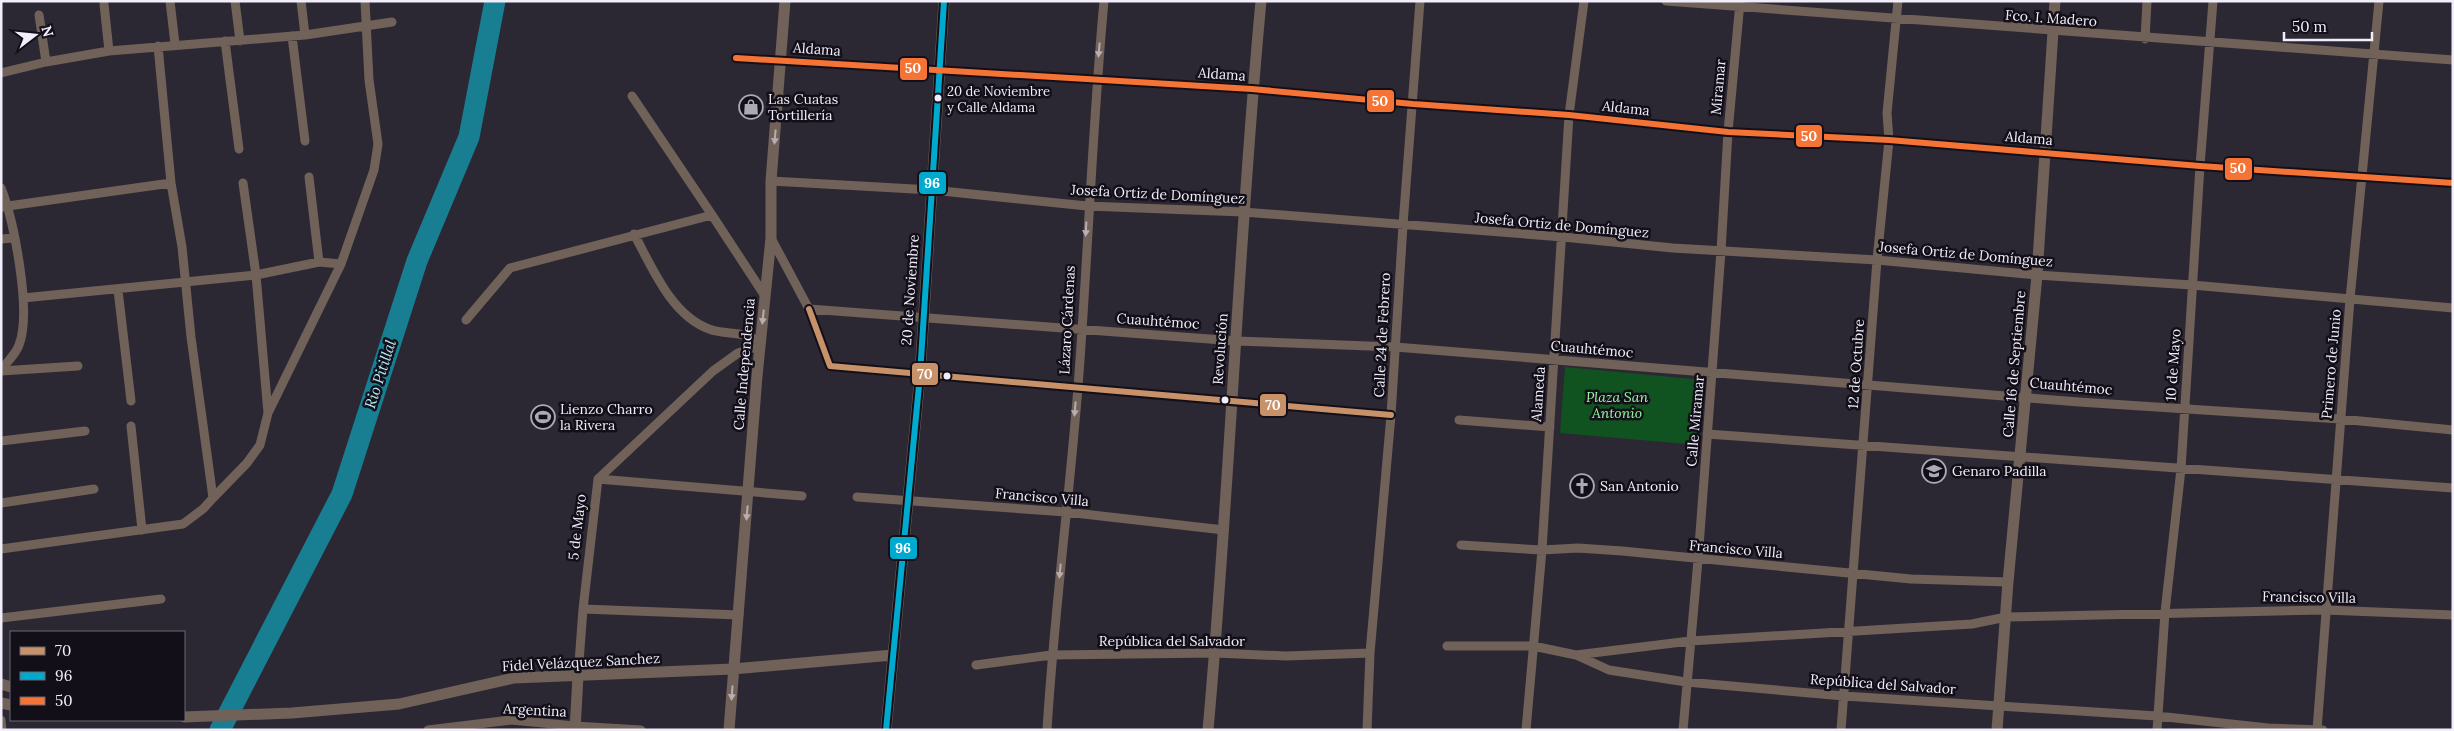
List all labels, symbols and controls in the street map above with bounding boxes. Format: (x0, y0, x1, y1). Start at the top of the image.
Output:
street label: Fco. I. Madero (2004, 6, 2098, 30)
north arrow (10, 10, 60, 60)
scale bar (2284, 10, 2372, 42)
text: 50 m (2292, 17, 2327, 36)
text: N (37, 24, 58, 39)
street label: Aldama (791, 38, 842, 60)
one-way arrow (1095, 42, 1103, 58)
line badge: 50 (899, 57, 928, 81)
street label: Miramar (1707, 58, 1729, 116)
text: 50 (905, 59, 921, 77)
street label: Aldama (1196, 63, 1247, 85)
place label: 20 de Noviembre y Calle Aldama (947, 83, 1050, 116)
line badge: 50 (1366, 89, 1395, 113)
place label: Las Cuatas Tortillería (768, 90, 838, 124)
text: 50 (1372, 92, 1388, 110)
marker: 20 de Noviembre y Calle Aldama (933, 93, 943, 103)
shop icon: Las Cuatas Tortillería (738, 94, 764, 120)
street label: Aldama (1600, 96, 1651, 119)
line badge: 50 (1795, 124, 1823, 148)
text: 50 (1801, 127, 1817, 145)
street label: Aldama (2003, 127, 2054, 149)
one-way arrow (771, 129, 779, 145)
line badge: 50 (2224, 157, 2253, 181)
text: 50 (2230, 159, 2246, 177)
line badge: 96 (918, 171, 947, 195)
text: 96 (924, 174, 940, 192)
street label: Josefa Ortiz de Domínguez (1069, 180, 1246, 208)
street label: Josefa Ortiz de Domínguez (1473, 208, 1650, 242)
one-way arrow (1082, 222, 1090, 238)
street label: 20 de Noviembre (897, 234, 923, 346)
street label: Josefa Ortiz de Domínguez (1877, 237, 2054, 271)
street label: Lázaro Cárdenas (1055, 265, 1079, 375)
street label: Calle 24 de Febrero (1370, 272, 1394, 398)
street label: Calle 16 de Septiembre (1999, 289, 2029, 438)
street label: Calle Independencia (729, 297, 759, 431)
street label: Primero de Junio (2317, 308, 2345, 420)
one-way arrow (759, 309, 767, 325)
street label: Cuauhtémoc (1116, 309, 1200, 333)
street label: Revolución (1209, 312, 1232, 385)
street label: 12 de Octubre (1844, 318, 1868, 409)
street label: 10 de Mayo (2161, 328, 2185, 402)
street label: Cuauhtémoc (1550, 336, 1634, 362)
water label: Rio Pitillal (360, 337, 400, 411)
line badge: 70 (911, 362, 939, 386)
text: 70 (917, 365, 933, 383)
street label: Alameda (1527, 366, 1549, 423)
unlabelled marker (942, 371, 952, 381)
street label: Cuauhtémoc (2029, 373, 2113, 399)
street label: Calle Miramar (1682, 375, 1708, 467)
park label: Plaza San Antonio (1586, 388, 1648, 422)
line badge: 70 (1259, 393, 1287, 417)
unlabelled marker (1220, 395, 1230, 405)
text: 70 (1265, 396, 1281, 414)
place label: Lienzo Charro la Rivera (560, 400, 653, 434)
one-way arrow (1071, 401, 1079, 417)
sports icon: Lienzo Charro la Rivera (530, 404, 556, 430)
school or university icon: Genaro Padilla (1921, 458, 1947, 484)
place label: Genaro Padilla (1952, 462, 2047, 480)
church icon: San Antonio (1569, 473, 1595, 499)
place label: San Antonio (1600, 477, 1679, 495)
street label: Francisco Villa (994, 484, 1090, 510)
street label: 5 de Mayo (564, 493, 590, 561)
one-way arrow (743, 506, 751, 522)
line badge: 96 (889, 536, 918, 560)
street label: Francisco Villa (1688, 536, 1784, 562)
text: 96 (895, 539, 911, 557)
one-way arrow (1056, 563, 1064, 579)
street label: Francisco Villa (2262, 587, 2356, 607)
legend (10, 631, 185, 721)
street label: República del Salvador (1099, 632, 1245, 650)
text: 70 (55, 641, 71, 660)
street label: Fidel Velázquez Sanchez (501, 649, 661, 675)
text: 96 (55, 666, 72, 685)
street label: República del Salvador (1809, 670, 1957, 698)
one-way arrow (727, 685, 735, 701)
text: 50 (55, 691, 73, 710)
street label: Argentina (502, 699, 567, 721)

